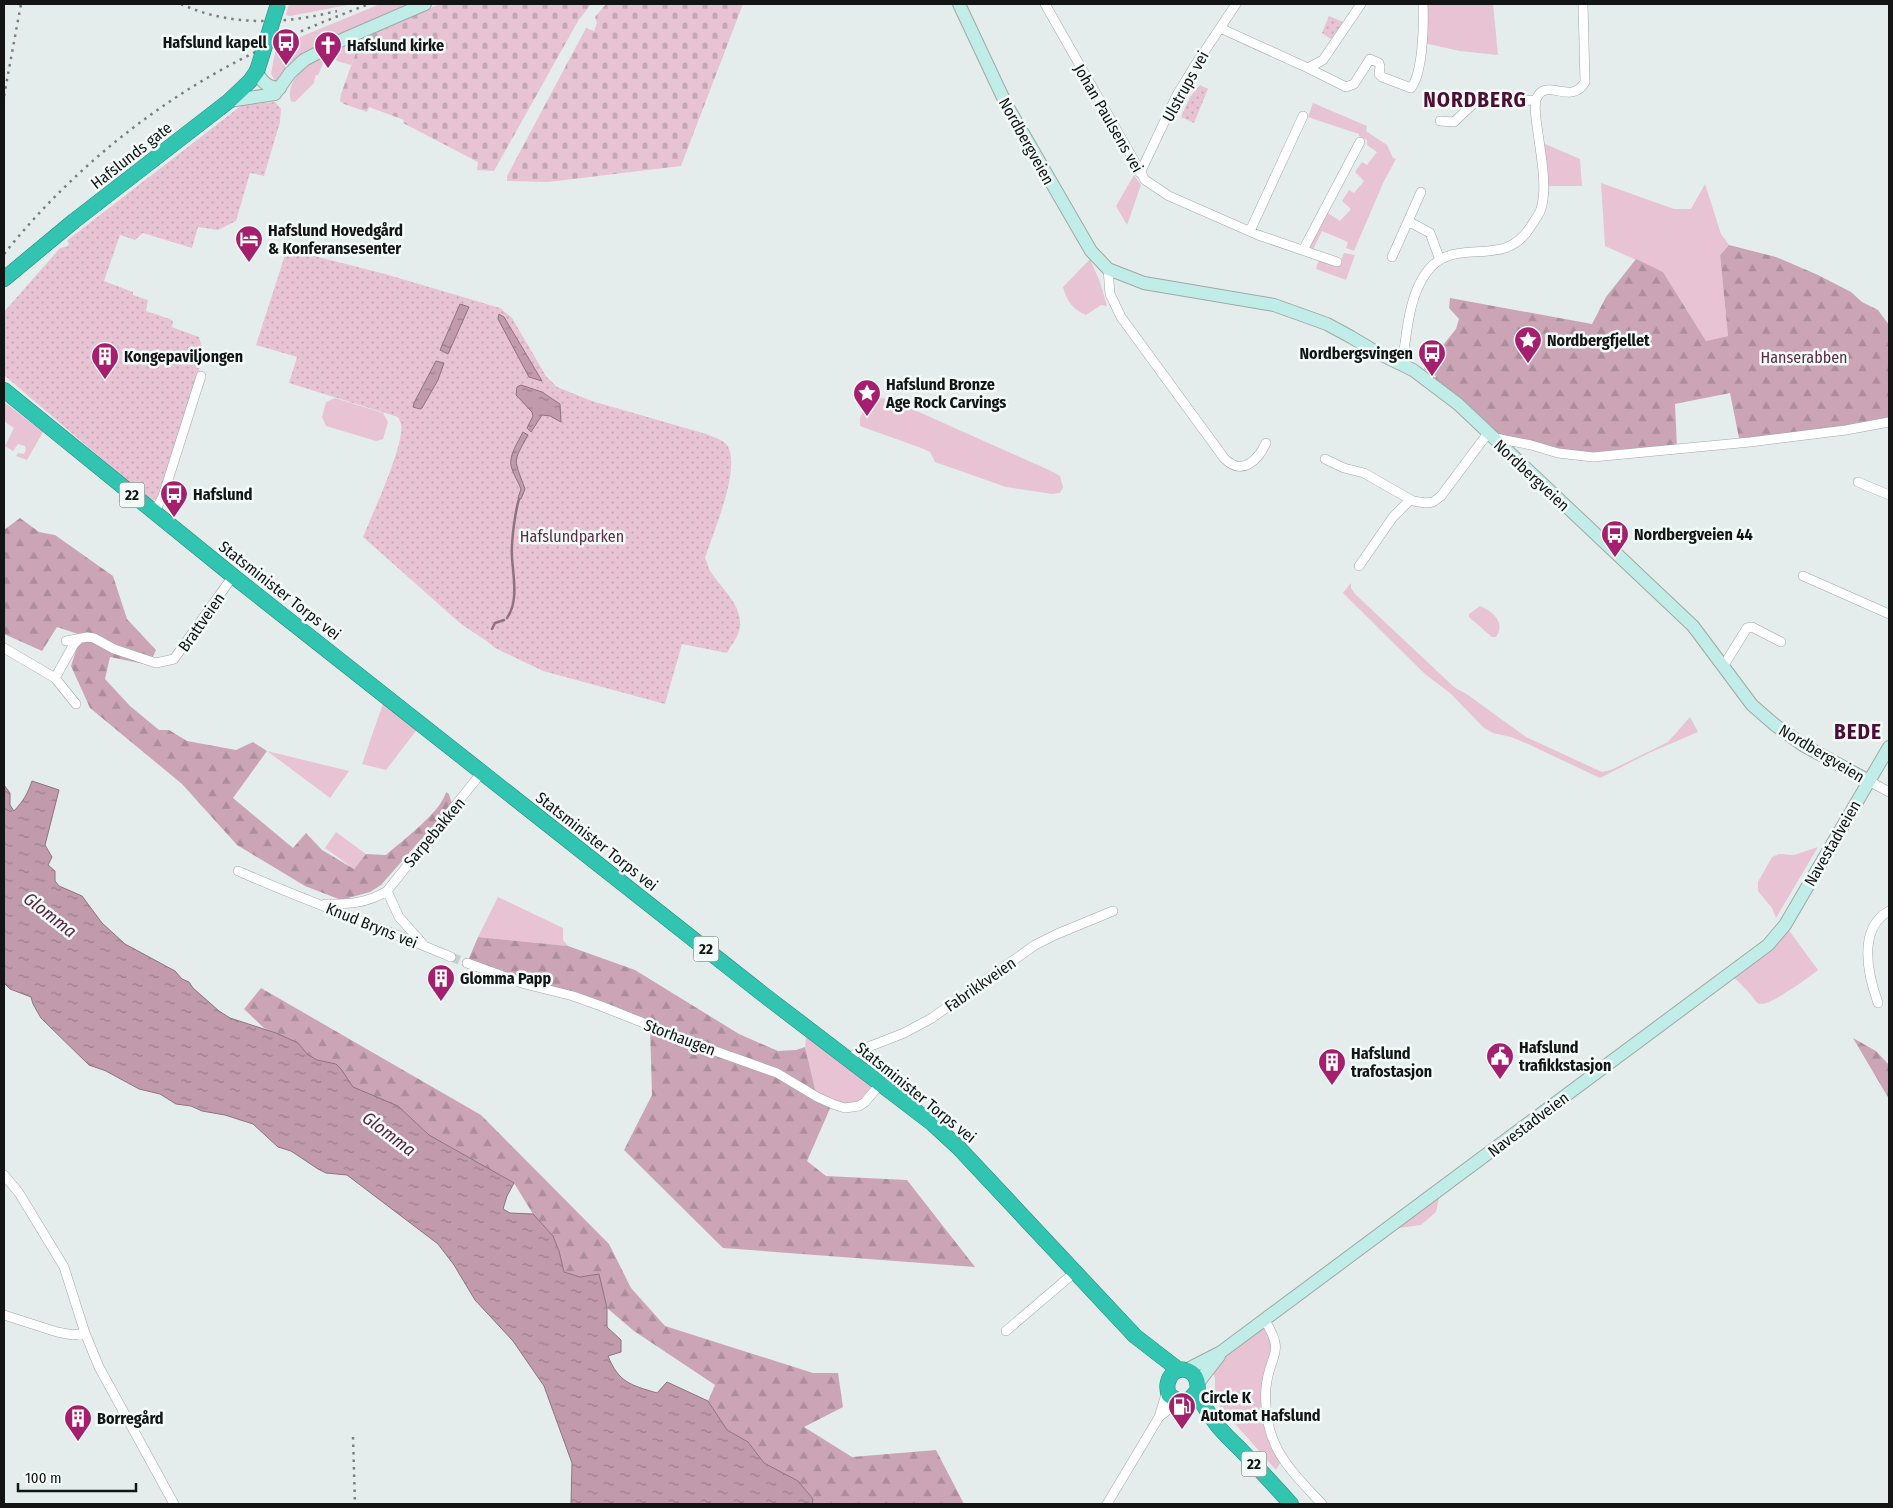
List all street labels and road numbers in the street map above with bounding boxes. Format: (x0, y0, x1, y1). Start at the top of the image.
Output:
street label: Ulstrups vei (1158, 48, 1213, 125)
street label: Johan Paulsens vei (1070, 61, 1147, 176)
street label: Nordbergveien (995, 94, 1058, 188)
street label: Hafslunds gate (87, 118, 176, 193)
street label: Nordbergveien (1490, 436, 1573, 515)
road number: 22 (120, 482, 144, 508)
street label: Statsminister Torps vei (215, 537, 344, 644)
street label: Brattveien (174, 589, 229, 655)
street label: Nordbergveien (1776, 720, 1868, 786)
street label: Statsminister Torps vei (532, 788, 661, 895)
street label: Sarpebakken (400, 794, 469, 871)
street label: Navestadveien (1800, 797, 1865, 890)
street label: Knud Bryns vei (323, 898, 420, 952)
road number: 22 (694, 936, 718, 962)
street label: Fabrikkveien (941, 953, 1019, 1016)
street label: Storhaugen (641, 1015, 718, 1060)
street label: Statsminister Torps vei (852, 1038, 980, 1147)
street label: Navestadveien (1484, 1088, 1572, 1161)
road number: 22 (1242, 1452, 1266, 1476)

